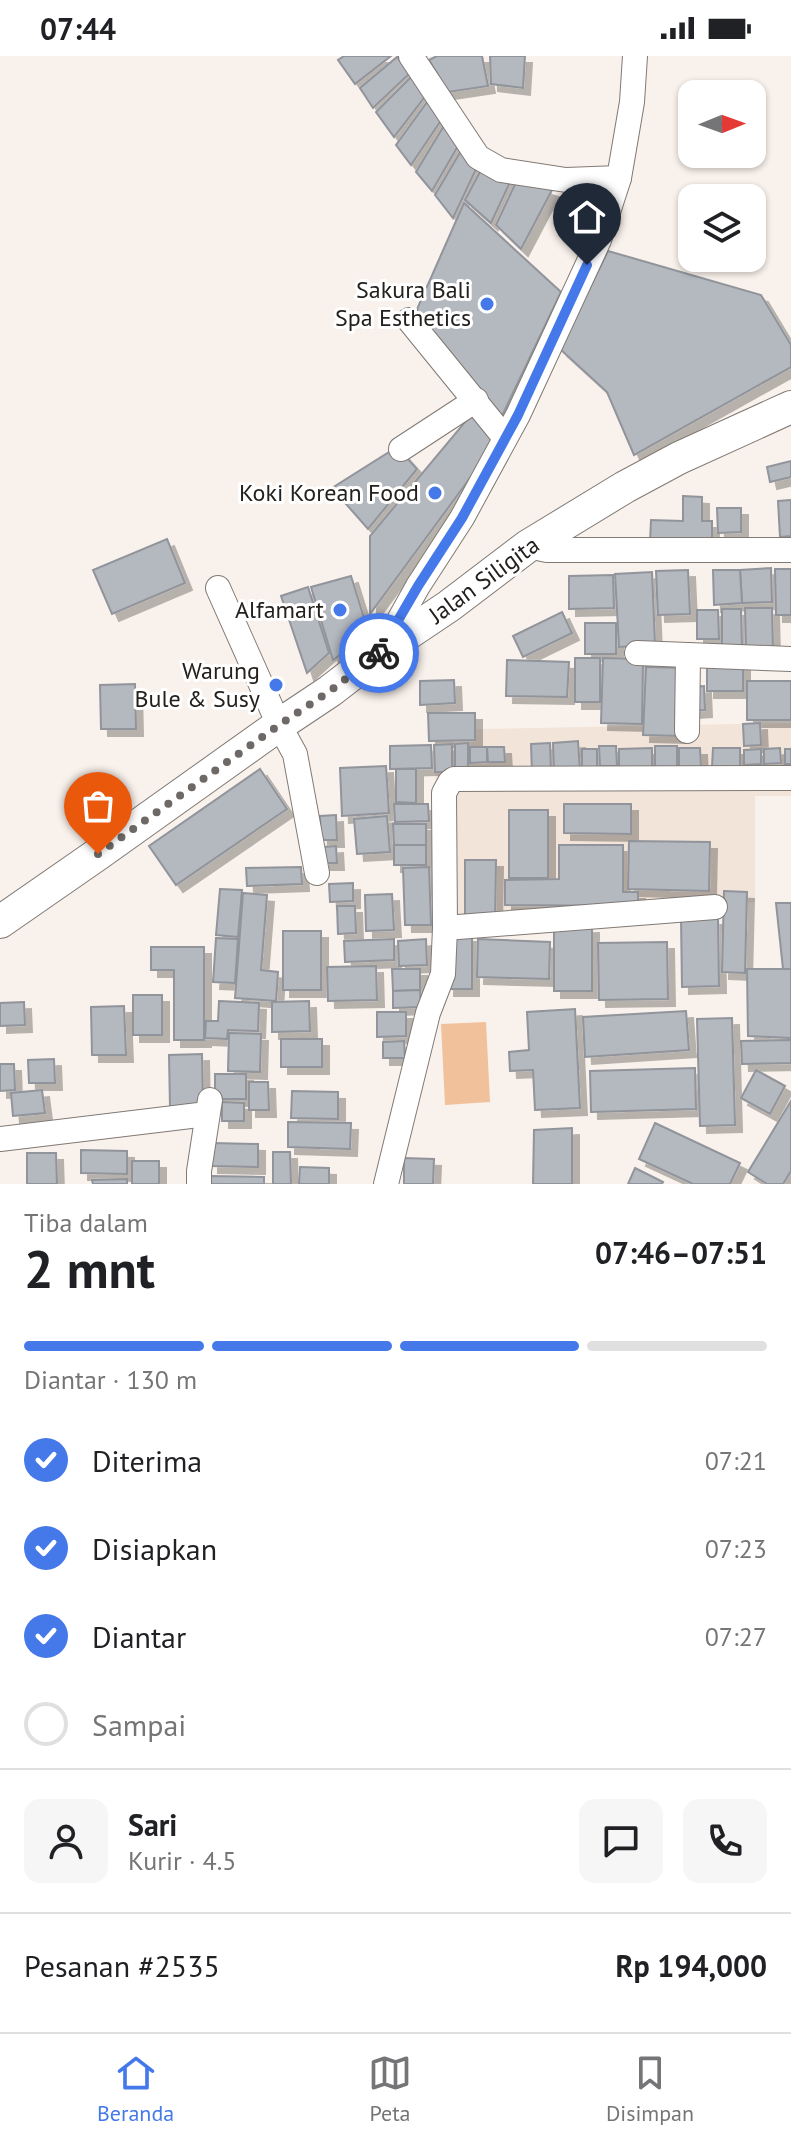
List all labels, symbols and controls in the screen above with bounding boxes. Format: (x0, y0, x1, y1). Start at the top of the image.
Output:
text: 07:44 (40, 9, 116, 48)
north arrow (678, 80, 766, 168)
map controls (678, 80, 766, 272)
pin (553, 183, 621, 265)
button: layers (678, 184, 766, 272)
icon: home (565, 195, 609, 239)
place label: Sakura Bali Spa Esthetics (335, 274, 471, 333)
marker: Sakura Bali Spa Esthetics (478, 295, 496, 313)
place label: Koki Korean Food (239, 477, 419, 508)
marker: Koki Korean Food (426, 484, 444, 502)
street label: Jalan Siligita (421, 529, 545, 631)
place label: Alfamart (235, 594, 324, 625)
marker: Alfamart (331, 601, 349, 619)
courier (339, 613, 419, 693)
icon: bike (357, 631, 401, 675)
place label: Warung Bule & Susy (135, 655, 260, 714)
marker: Warung Bule & Susy (267, 676, 285, 694)
pin (64, 772, 132, 854)
icon: bag (76, 784, 120, 828)
text: Tiba dalam (24, 1206, 148, 1239)
text: 07:46–07:51 (595, 1233, 767, 1272)
text: 2 mnt (24, 1235, 155, 1302)
text: Diantar · 130 m (24, 1363, 197, 1396)
icon: check (24, 1438, 68, 1482)
text: Diterima (92, 1441, 202, 1480)
text: 07:21 (705, 1444, 767, 1477)
icon: check (24, 1526, 68, 1570)
text: Disiapkan (92, 1529, 217, 1568)
text: 07:23 (705, 1532, 767, 1565)
icon: check (24, 1614, 68, 1658)
text: Diantar (92, 1617, 186, 1656)
text: 07:27 (705, 1620, 767, 1653)
text: Sampai (92, 1705, 186, 1744)
button: person (24, 1799, 108, 1883)
button: chat (579, 1799, 663, 1883)
button: phone (683, 1799, 767, 1883)
text: Sari (128, 1805, 177, 1844)
text: Kurir · 4.5 (128, 1844, 237, 1877)
text: Pesanan #2535 (24, 1946, 220, 1985)
text: Rp 194,000 (616, 1946, 767, 1985)
tab: Beranda (97, 2051, 174, 2127)
tab: Peta (368, 2051, 412, 2127)
tab: Disimpan (606, 2051, 694, 2127)

